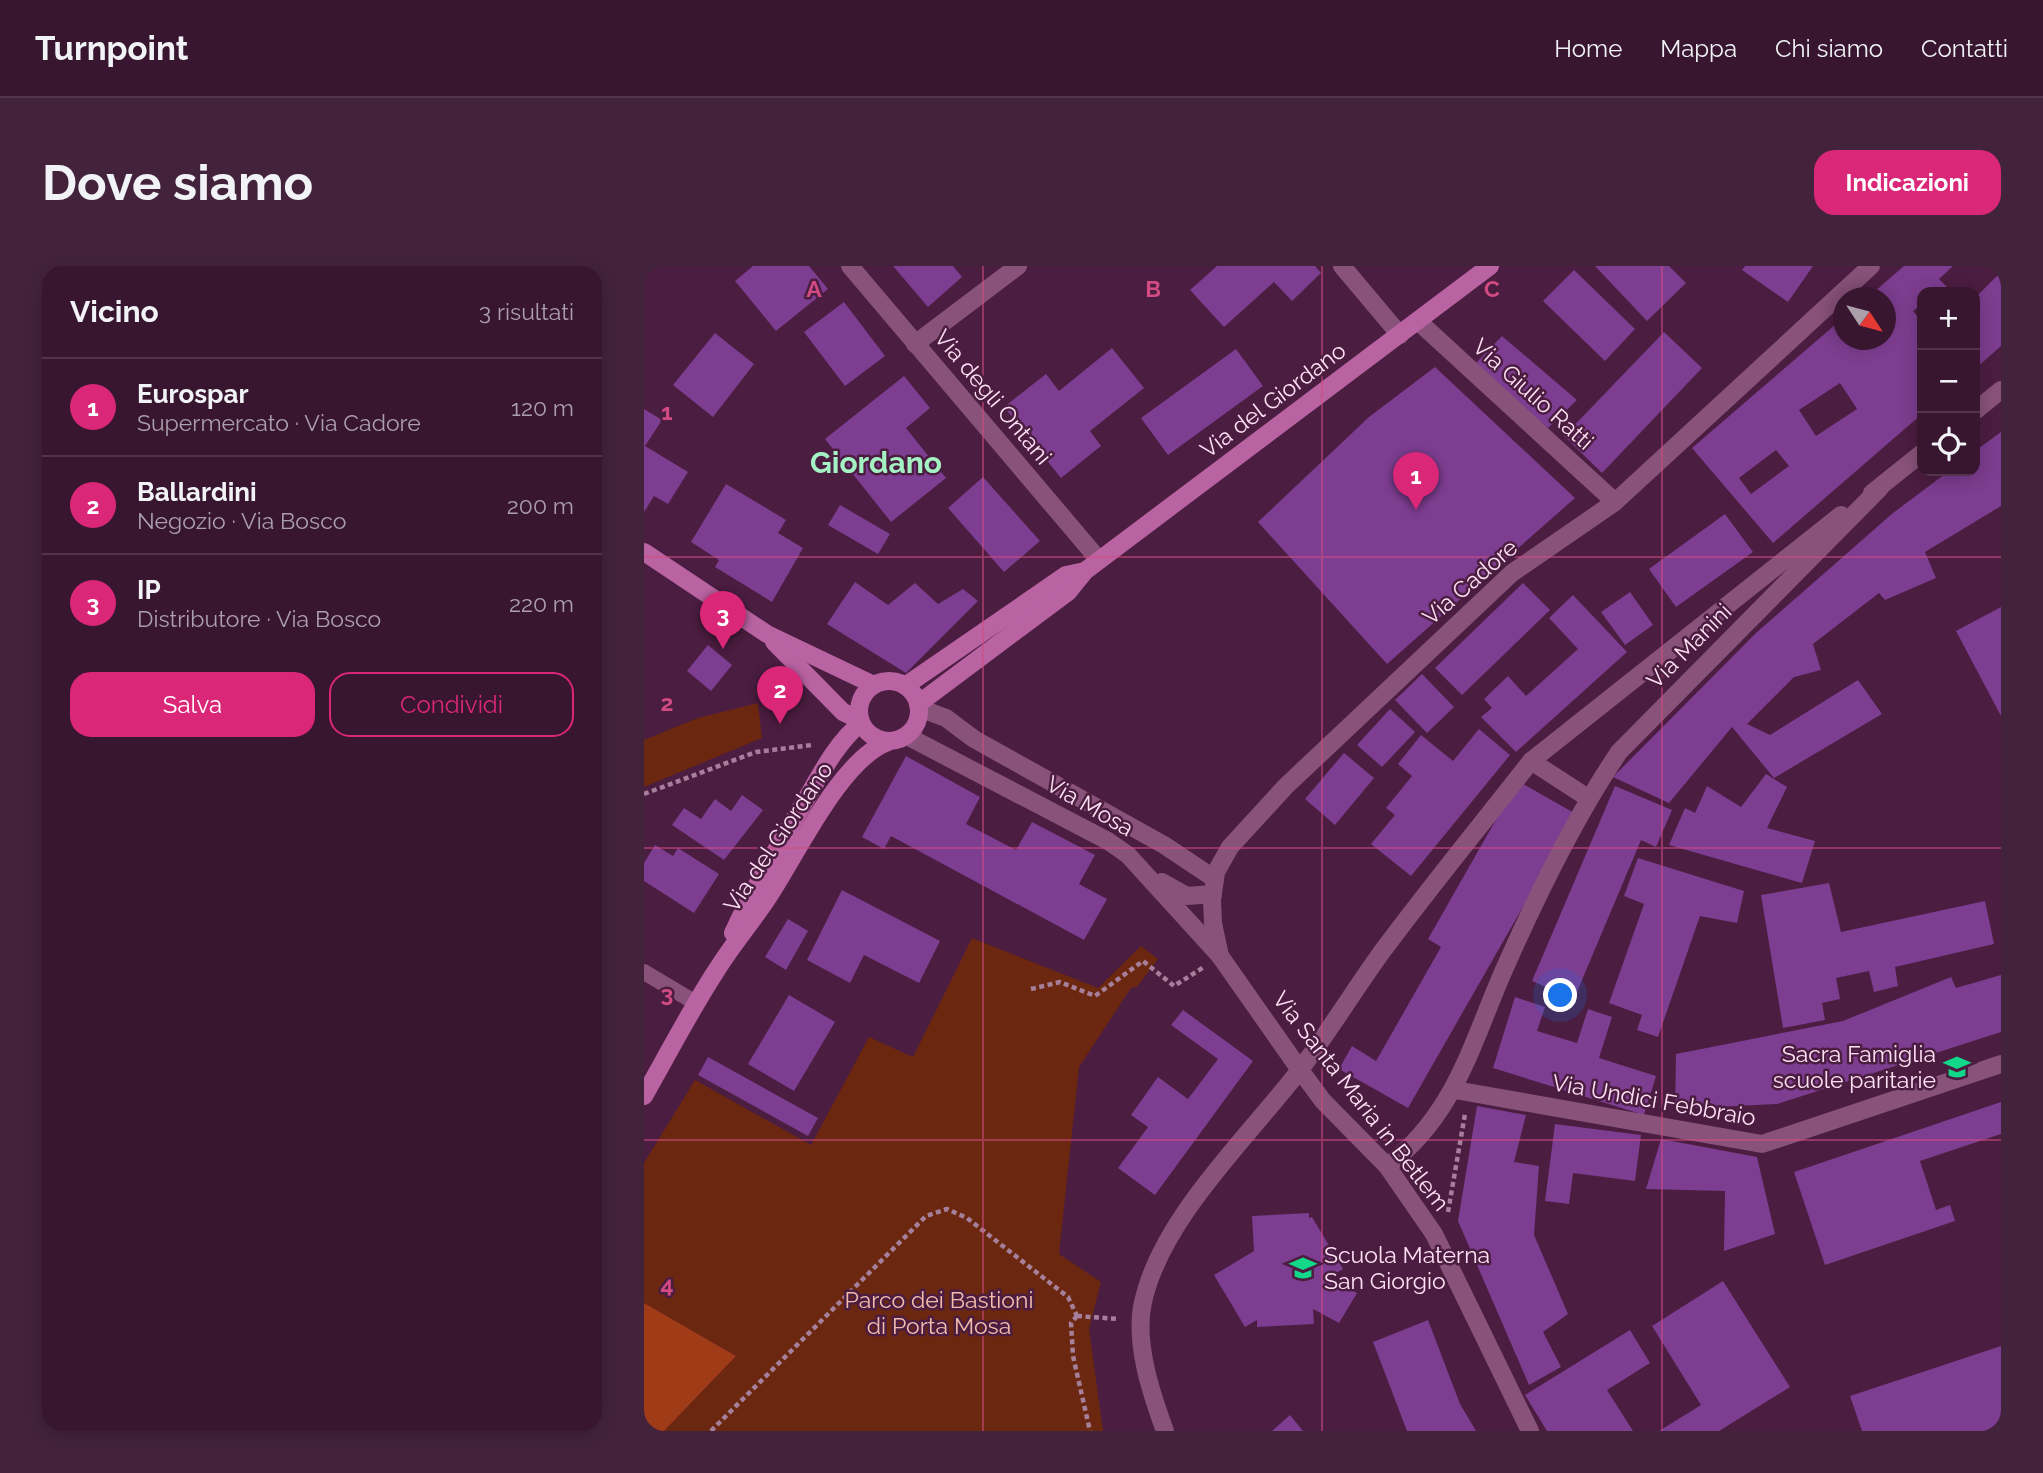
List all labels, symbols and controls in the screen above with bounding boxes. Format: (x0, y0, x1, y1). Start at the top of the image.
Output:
text: Turnpoint (35, 29, 188, 68)
text: Home (1554, 34, 1622, 63)
text: Mappa (1660, 34, 1737, 63)
text: Chi siamo (1775, 34, 1883, 63)
text: Contatti (1921, 34, 2008, 63)
button: Indicazioni (1814, 150, 2001, 215)
text: Dove siamo (42, 154, 313, 211)
text: A (806, 275, 822, 302)
text: B (1145, 275, 1161, 302)
text: C (1484, 275, 1500, 302)
north arrow (1833, 287, 1896, 350)
map controls (1917, 287, 1980, 476)
button: + (1917, 287, 1980, 350)
text: Vicino (70, 294, 159, 329)
text: 3 risultati (479, 298, 574, 325)
street label: Via degli Ontani (929, 324, 1058, 469)
street label: Via Giulio Ratti (1468, 333, 1599, 455)
street label: Via del Giordano (1195, 336, 1351, 463)
button: − (1917, 350, 1980, 413)
text: Eurospar (137, 379, 249, 409)
text: 1 (87, 394, 99, 421)
text: 120 m (511, 394, 574, 421)
text: 1 (661, 398, 673, 425)
text: Supermercato · Via Cadore (137, 409, 421, 436)
button: locate (1917, 413, 1980, 476)
district label: Giordano (810, 445, 942, 480)
pin: 1 (1393, 452, 1439, 510)
text: Ballardini (137, 477, 257, 507)
text: 2 (87, 492, 99, 519)
text: 200 m (507, 492, 574, 519)
text: Negozio · Via Bosco (137, 507, 346, 534)
street label: Via Cadore (1417, 533, 1523, 630)
text: IP (137, 575, 161, 605)
text: 3 (87, 590, 99, 617)
text: 220 m (509, 590, 574, 617)
pin: 3 (700, 591, 746, 649)
street label: Via Manini (1641, 598, 1737, 694)
text: Distributore · Via Bosco (137, 605, 381, 632)
pin: 2 (757, 666, 803, 724)
button: Salva (70, 672, 315, 737)
button: Condividi (329, 672, 574, 737)
text: 2 (661, 689, 673, 716)
street label: Via del Giordano (717, 757, 838, 917)
street label: Via Mosa (1042, 770, 1139, 841)
your location (1543, 978, 1577, 1012)
text: 3 (661, 980, 673, 1007)
street label: Via Santa Maria in Betlem (1267, 986, 1455, 1216)
place label: Sacra Famiglia scuole paritarie (1773, 1040, 1936, 1093)
school or university icon: Sacra Famiglia scuole paritarie (1942, 1052, 1972, 1082)
street label: Via Undici Febbraio (1550, 1068, 1758, 1131)
place label: Scuola Materna San Giorgio (1324, 1241, 1490, 1294)
school or university icon: Scuola Materna San Giorgio (1288, 1253, 1318, 1283)
text: 4 (660, 1271, 674, 1298)
park label: Parco dei Bastioni di Porta Mosa (845, 1286, 1033, 1339)

